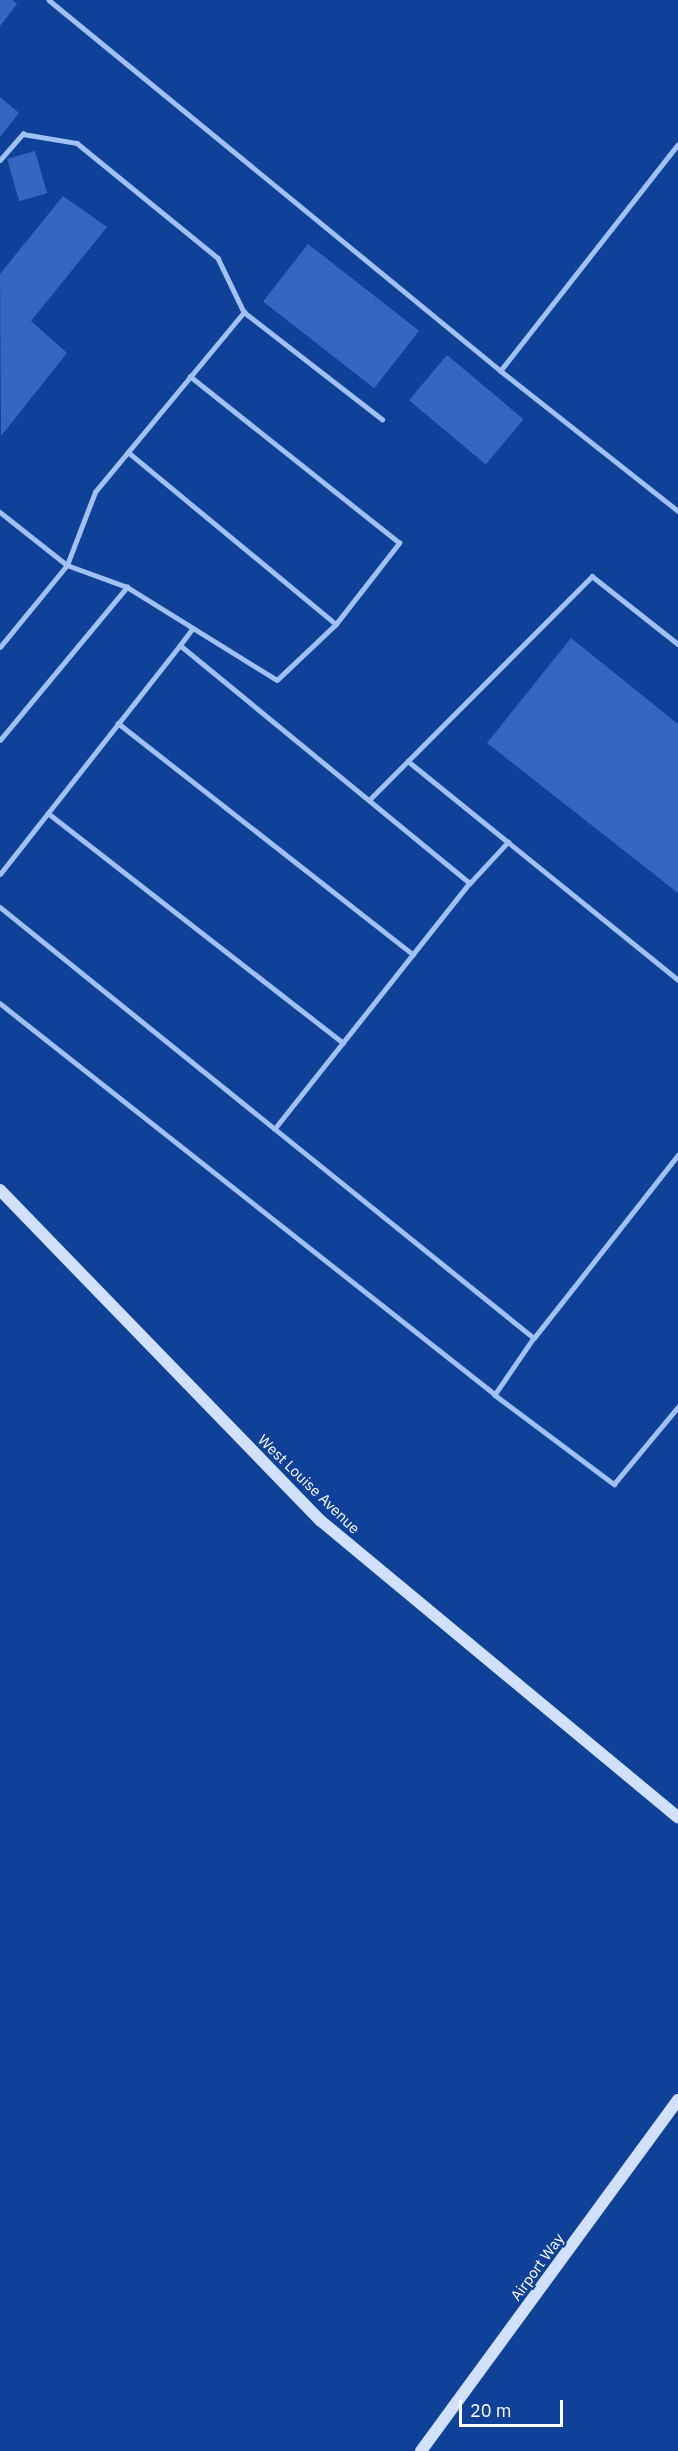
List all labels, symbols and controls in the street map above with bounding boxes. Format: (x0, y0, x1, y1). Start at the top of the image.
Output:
street label: West Louise Avenue (254, 1431, 364, 1537)
street label: Airport Way (507, 2230, 567, 2304)
scale bar (462, 2388, 566, 2426)
text: 20 m (470, 2399, 512, 2422)

